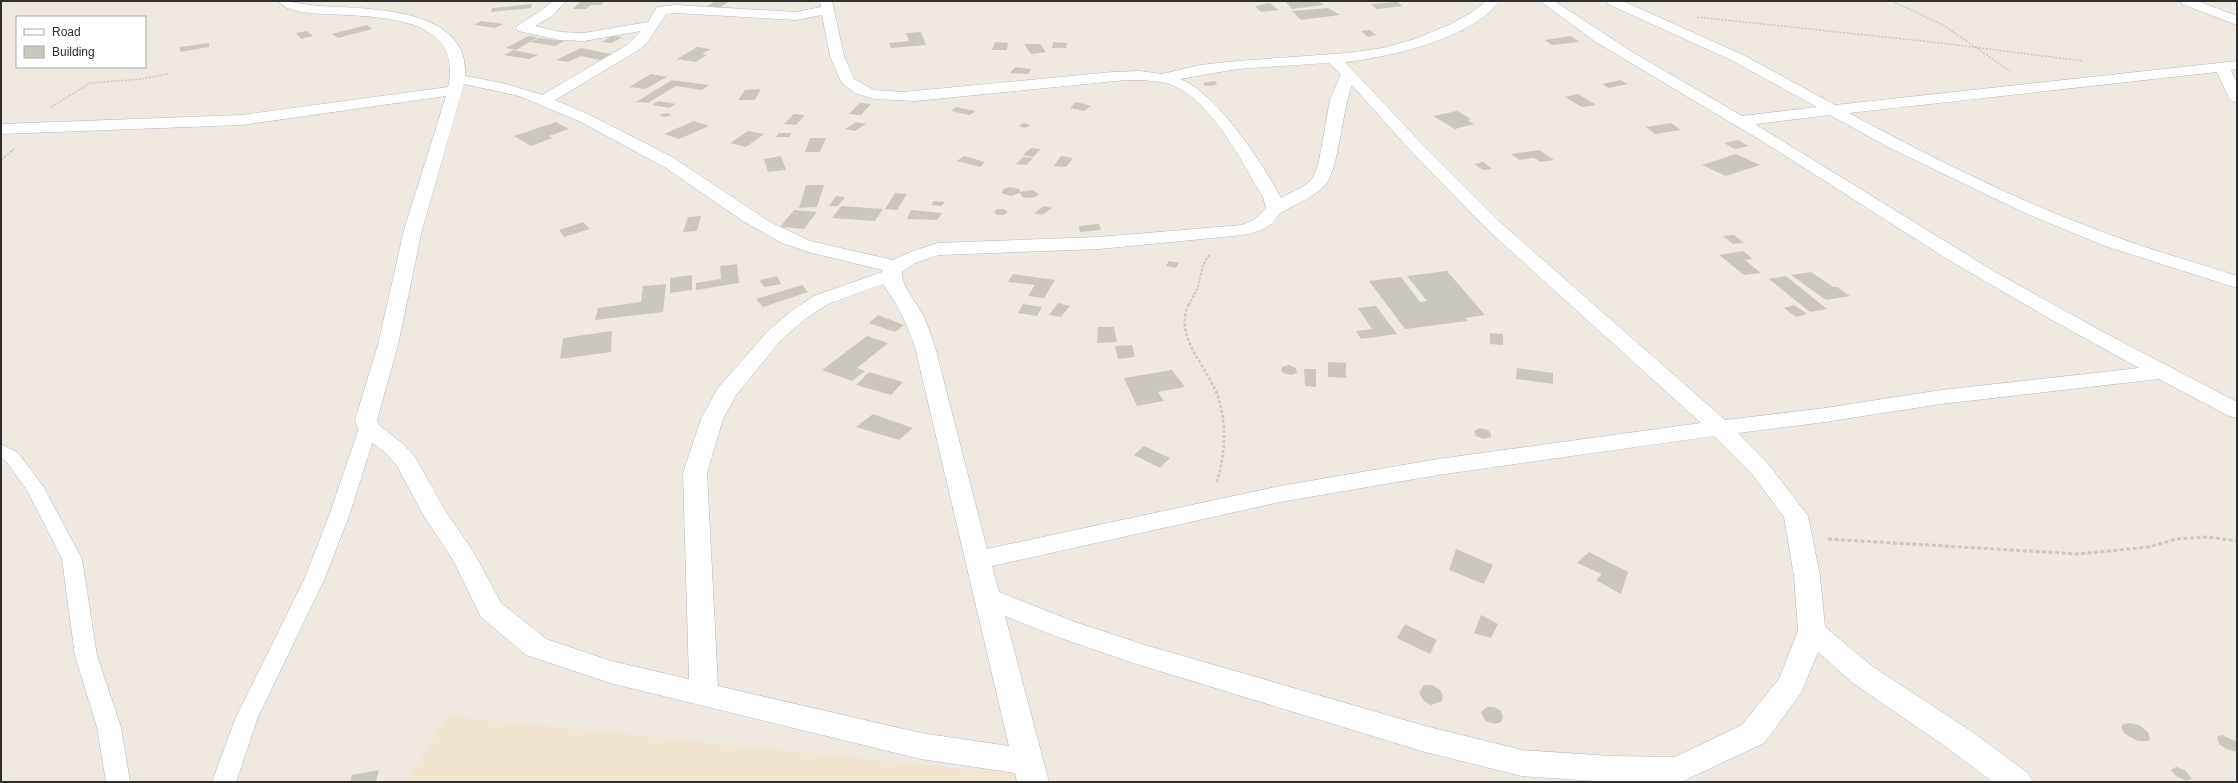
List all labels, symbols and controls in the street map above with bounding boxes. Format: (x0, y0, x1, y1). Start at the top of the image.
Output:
legend (16, 16, 146, 68)
text: Road (52, 25, 81, 39)
text: Building (52, 45, 95, 59)

